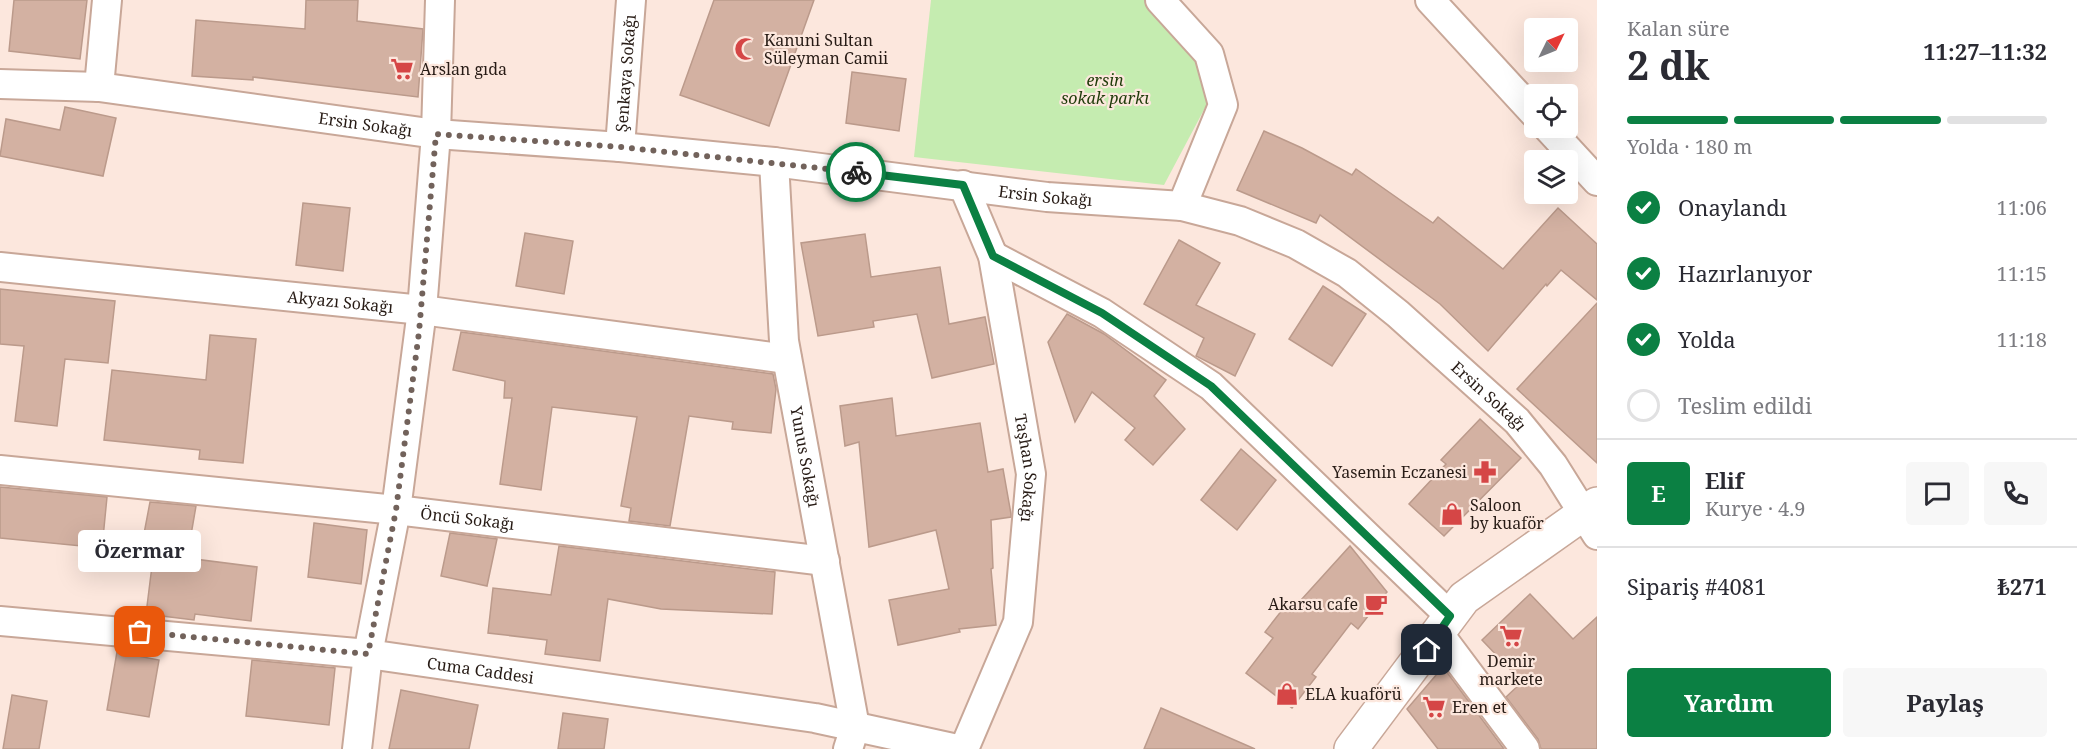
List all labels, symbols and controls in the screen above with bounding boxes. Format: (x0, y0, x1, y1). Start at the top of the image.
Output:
street label: Şenkaya Sokağı (610, 14, 641, 133)
text: Kalan süre (1627, 15, 1730, 42)
north arrow (1524, 18, 1578, 72)
map controls (1524, 18, 1578, 204)
place label: Kanuni Sultan Süleyman Camii (764, 29, 888, 69)
mosque icon: Kanuni Sultan Süleyman Camii (733, 36, 759, 62)
text: 11:27–11:32 (1923, 36, 2047, 66)
text: 2 dk (1627, 38, 1709, 91)
supermarket icon: Arslan gıda (389, 56, 415, 82)
place label: Arslan gıda (420, 58, 507, 80)
park label: ersin sokak parkı (1061, 69, 1149, 109)
button: locate (1524, 84, 1578, 138)
street label: Ersin Sokağı (317, 107, 414, 142)
text: Yolda · 180 m (1627, 133, 1752, 160)
courier (826, 142, 886, 202)
button: layers (1524, 150, 1578, 204)
icon: bike (840, 156, 873, 189)
street label: Ersin Sokağı (997, 180, 1093, 211)
icon: check (1627, 191, 1660, 224)
text: Onaylandı (1678, 192, 1787, 222)
text: 11:06 (1997, 194, 2047, 221)
icon: check (1627, 257, 1660, 290)
text: Hazırlanıyor (1678, 258, 1812, 288)
text: 11:15 (1997, 260, 2047, 287)
street label: Akyazı Sokağı (286, 285, 394, 318)
icon: check (1627, 323, 1660, 356)
text: Yolda (1678, 324, 1736, 354)
text: 11:18 (1997, 326, 2047, 353)
street label: Ersin Sokağı (1447, 356, 1532, 435)
text: Teslim edildi (1678, 390, 1812, 420)
street label: Yunus Sokağı (785, 404, 825, 509)
street label: Taşhan Sokağı (1010, 412, 1042, 523)
pharmacy icon: Yasemin Eczanesi (1472, 459, 1498, 485)
place label: Yasemin Eczanesi (1331, 461, 1467, 483)
button: chat (1906, 462, 1969, 525)
button: phone (1984, 462, 2047, 525)
text: Elif (1705, 465, 1744, 495)
text: E (1651, 478, 1666, 508)
place label: Saloon by kuaför (1470, 494, 1544, 534)
text: Kurye · 4.9 (1705, 495, 1805, 522)
shop icon: Saloon by kuaför (1439, 501, 1465, 527)
street label: Öncü Sokağı (419, 502, 516, 535)
callout: Özermar (78, 530, 201, 572)
text: Özermar (94, 537, 185, 564)
text: Sipariş #4081 (1627, 571, 1766, 601)
text: ₺271 (1997, 571, 2047, 601)
cafe icon: Akarsu cafe (1363, 591, 1389, 617)
place label: Akarsu cafe (1268, 593, 1358, 615)
pin (114, 606, 165, 657)
icon: bag (123, 615, 156, 648)
supermarket icon: Demir markete (1498, 623, 1524, 649)
pin (1401, 624, 1452, 675)
icon: home (1410, 633, 1443, 666)
place label: Demir markete (1479, 650, 1543, 690)
street label: Cuma Caddesi (426, 652, 535, 689)
button: Yardım (1627, 668, 1831, 737)
button: Paylaş (1843, 668, 2047, 737)
shop icon: ELA kuaförü (1274, 681, 1300, 707)
place label: ELA kuaförü (1305, 683, 1402, 705)
supermarket icon: Eren et (1421, 694, 1447, 720)
place label: Eren et (1452, 696, 1507, 718)

